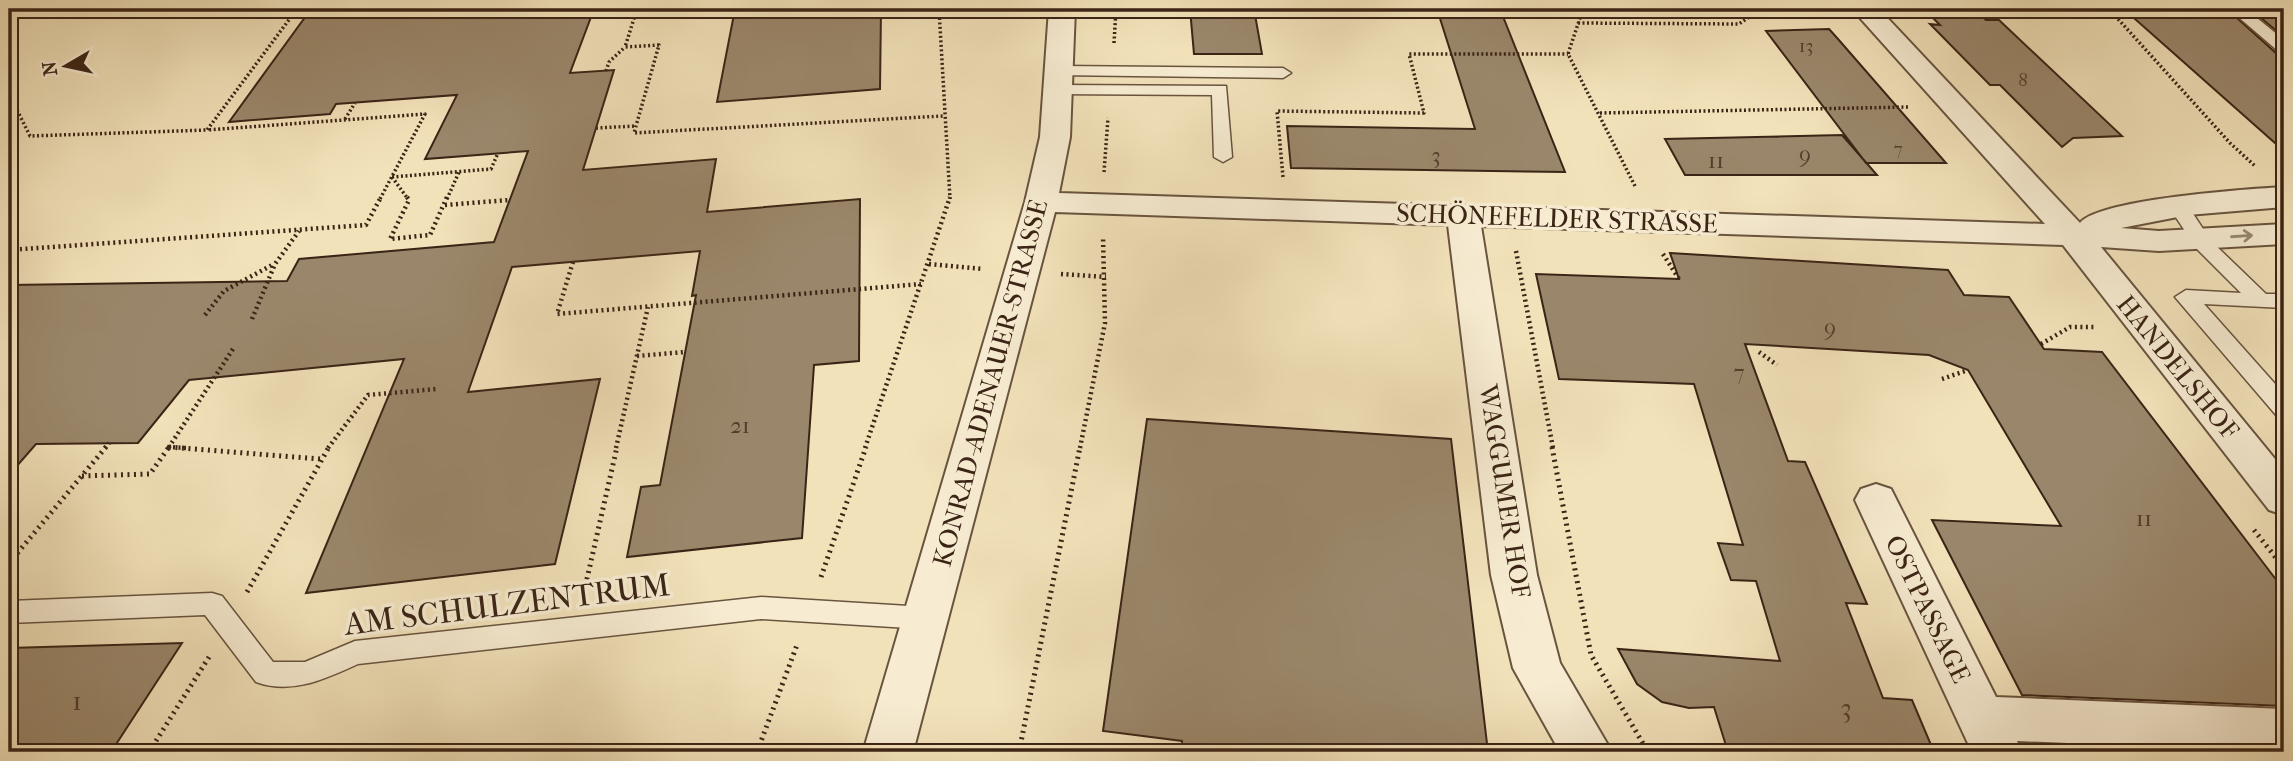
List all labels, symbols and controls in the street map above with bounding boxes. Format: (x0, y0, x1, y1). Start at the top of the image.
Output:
north arrow (32, 32, 102, 102)
house number: 13 (1799, 35, 1813, 57)
text: N (38, 59, 62, 77)
house number: 8 (2018, 69, 2028, 91)
house number: 7 (1893, 138, 1903, 160)
house number: 9 (1799, 141, 1811, 168)
house number: 3 (1431, 142, 1441, 169)
house number: 11 (1708, 147, 1724, 174)
street label: KONRAD-ADENAUER-STRASSE (926, 196, 1055, 570)
street label: SCHÖNEFELDER STRASSE (1396, 196, 1718, 240)
one-way arrow (2231, 230, 2254, 243)
street label: HANDELSHOF (2110, 289, 2245, 446)
house number: 9 (1824, 314, 1836, 341)
house number: 7 (1733, 359, 1745, 386)
street label: WAGGUMER HOF (1472, 381, 1537, 600)
house number: 21 (730, 412, 750, 439)
house number: 11 (2136, 505, 2152, 532)
street label: OSTPASSAGE (1878, 530, 1977, 688)
street label: AM SCHULZENTRUM (340, 566, 672, 643)
house number: 1 (72, 684, 82, 717)
house number: 3 (1840, 691, 1852, 724)

